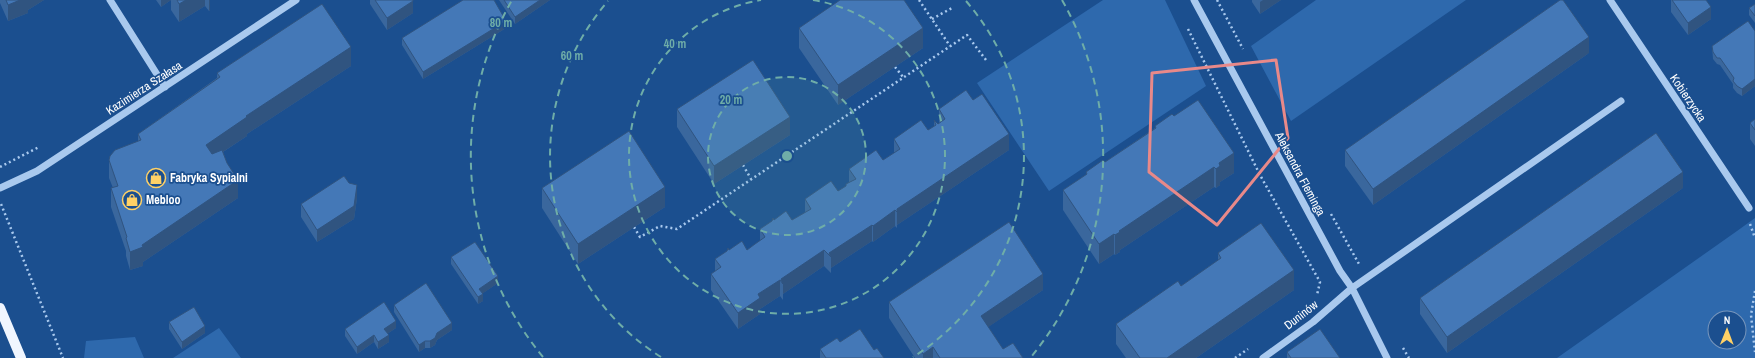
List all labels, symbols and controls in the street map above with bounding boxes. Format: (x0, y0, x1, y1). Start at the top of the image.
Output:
text: 80 m (490, 15, 512, 31)
text: 40 m (664, 36, 686, 52)
text: 60 m (561, 48, 583, 64)
street label: Kazimierza Szałasa (103, 57, 185, 119)
street label: Kobierzycka (1666, 71, 1710, 125)
text: 20 m (720, 92, 742, 108)
street label: Aleksandra Fleminga (1271, 128, 1329, 219)
centre of rings (780, 149, 794, 163)
shop icon: Fabryka Sypialni (145, 167, 167, 189)
place label: Fabryka Sypialni (170, 170, 248, 186)
shop icon: Mebloo (121, 189, 143, 211)
place label: Mebloo (146, 192, 180, 208)
street label: Duninów (1281, 296, 1322, 333)
north arrow (1707, 310, 1747, 350)
text: N (1724, 313, 1731, 327)

